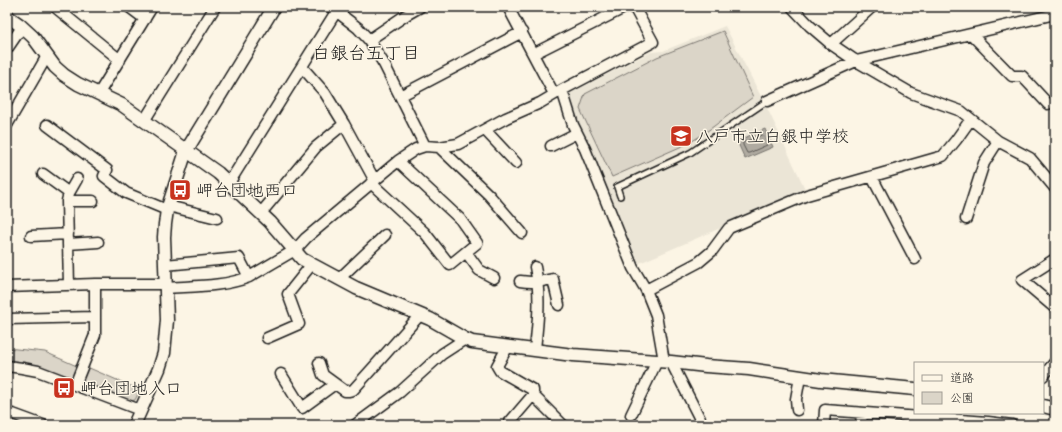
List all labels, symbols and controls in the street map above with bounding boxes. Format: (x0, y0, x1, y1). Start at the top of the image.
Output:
district label: 白銀台五丁目 (312, 42, 420, 68)
school or university icon: 八戸市立白銀中学校 (668, 123, 694, 149)
place label: 八戸市立白銀中学校 (696, 125, 849, 150)
bus stop icon: 岬台団地西口 (167, 177, 193, 203)
place label: 岬台団地西口 (196, 179, 298, 204)
legend (914, 362, 1044, 414)
text: 道路 (950, 370, 974, 388)
bus stop icon: 岬台団地入口 (51, 375, 77, 401)
place label: 岬台団地入口 (80, 377, 182, 402)
text: 公園 (950, 390, 974, 408)

